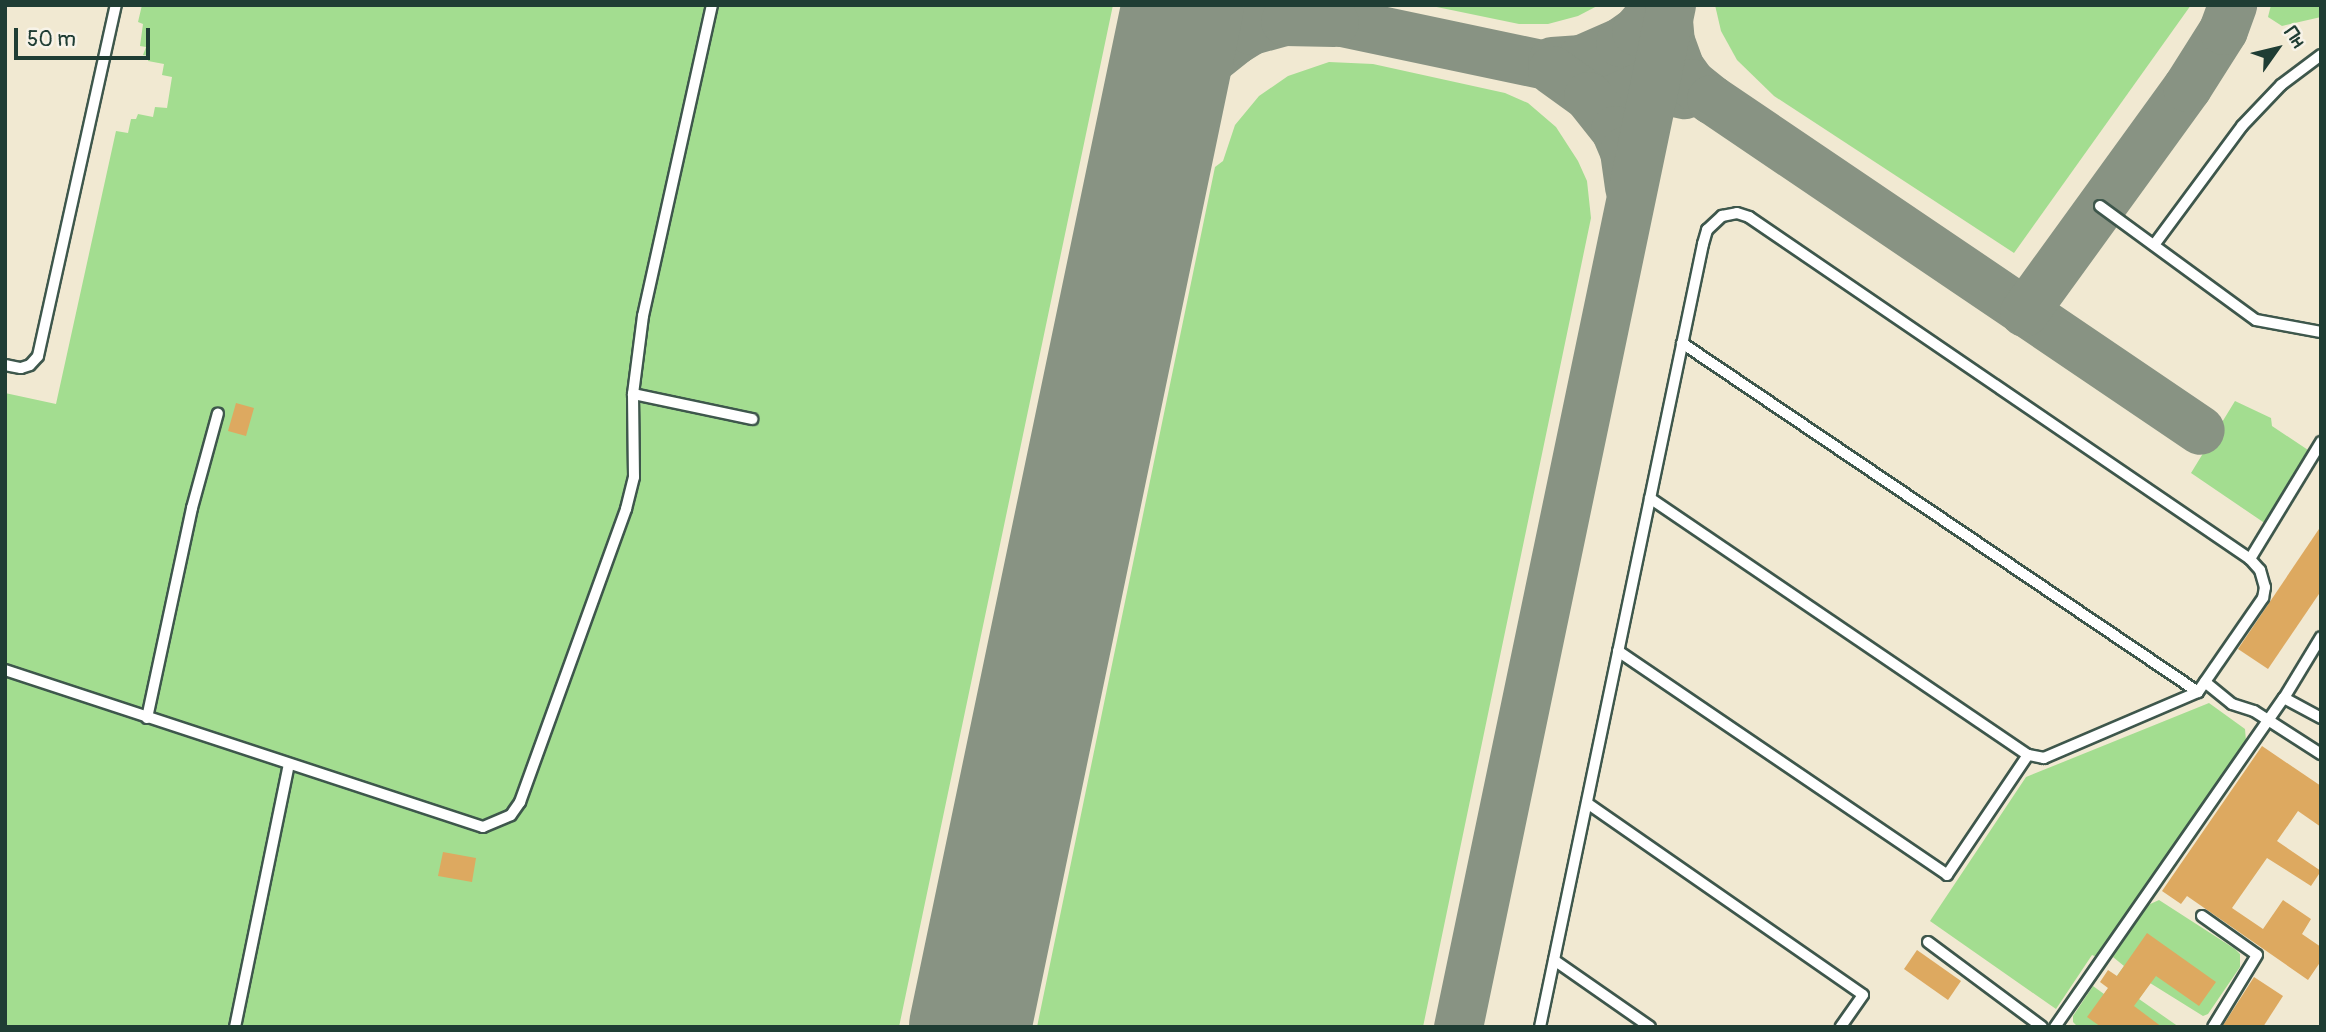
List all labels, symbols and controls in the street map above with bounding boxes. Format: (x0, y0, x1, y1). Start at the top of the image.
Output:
scale bar (18, 14, 154, 58)
north arrow (2242, 14, 2312, 84)
text: Пн (2279, 22, 2310, 53)
text: 50 m (27, 26, 76, 53)

